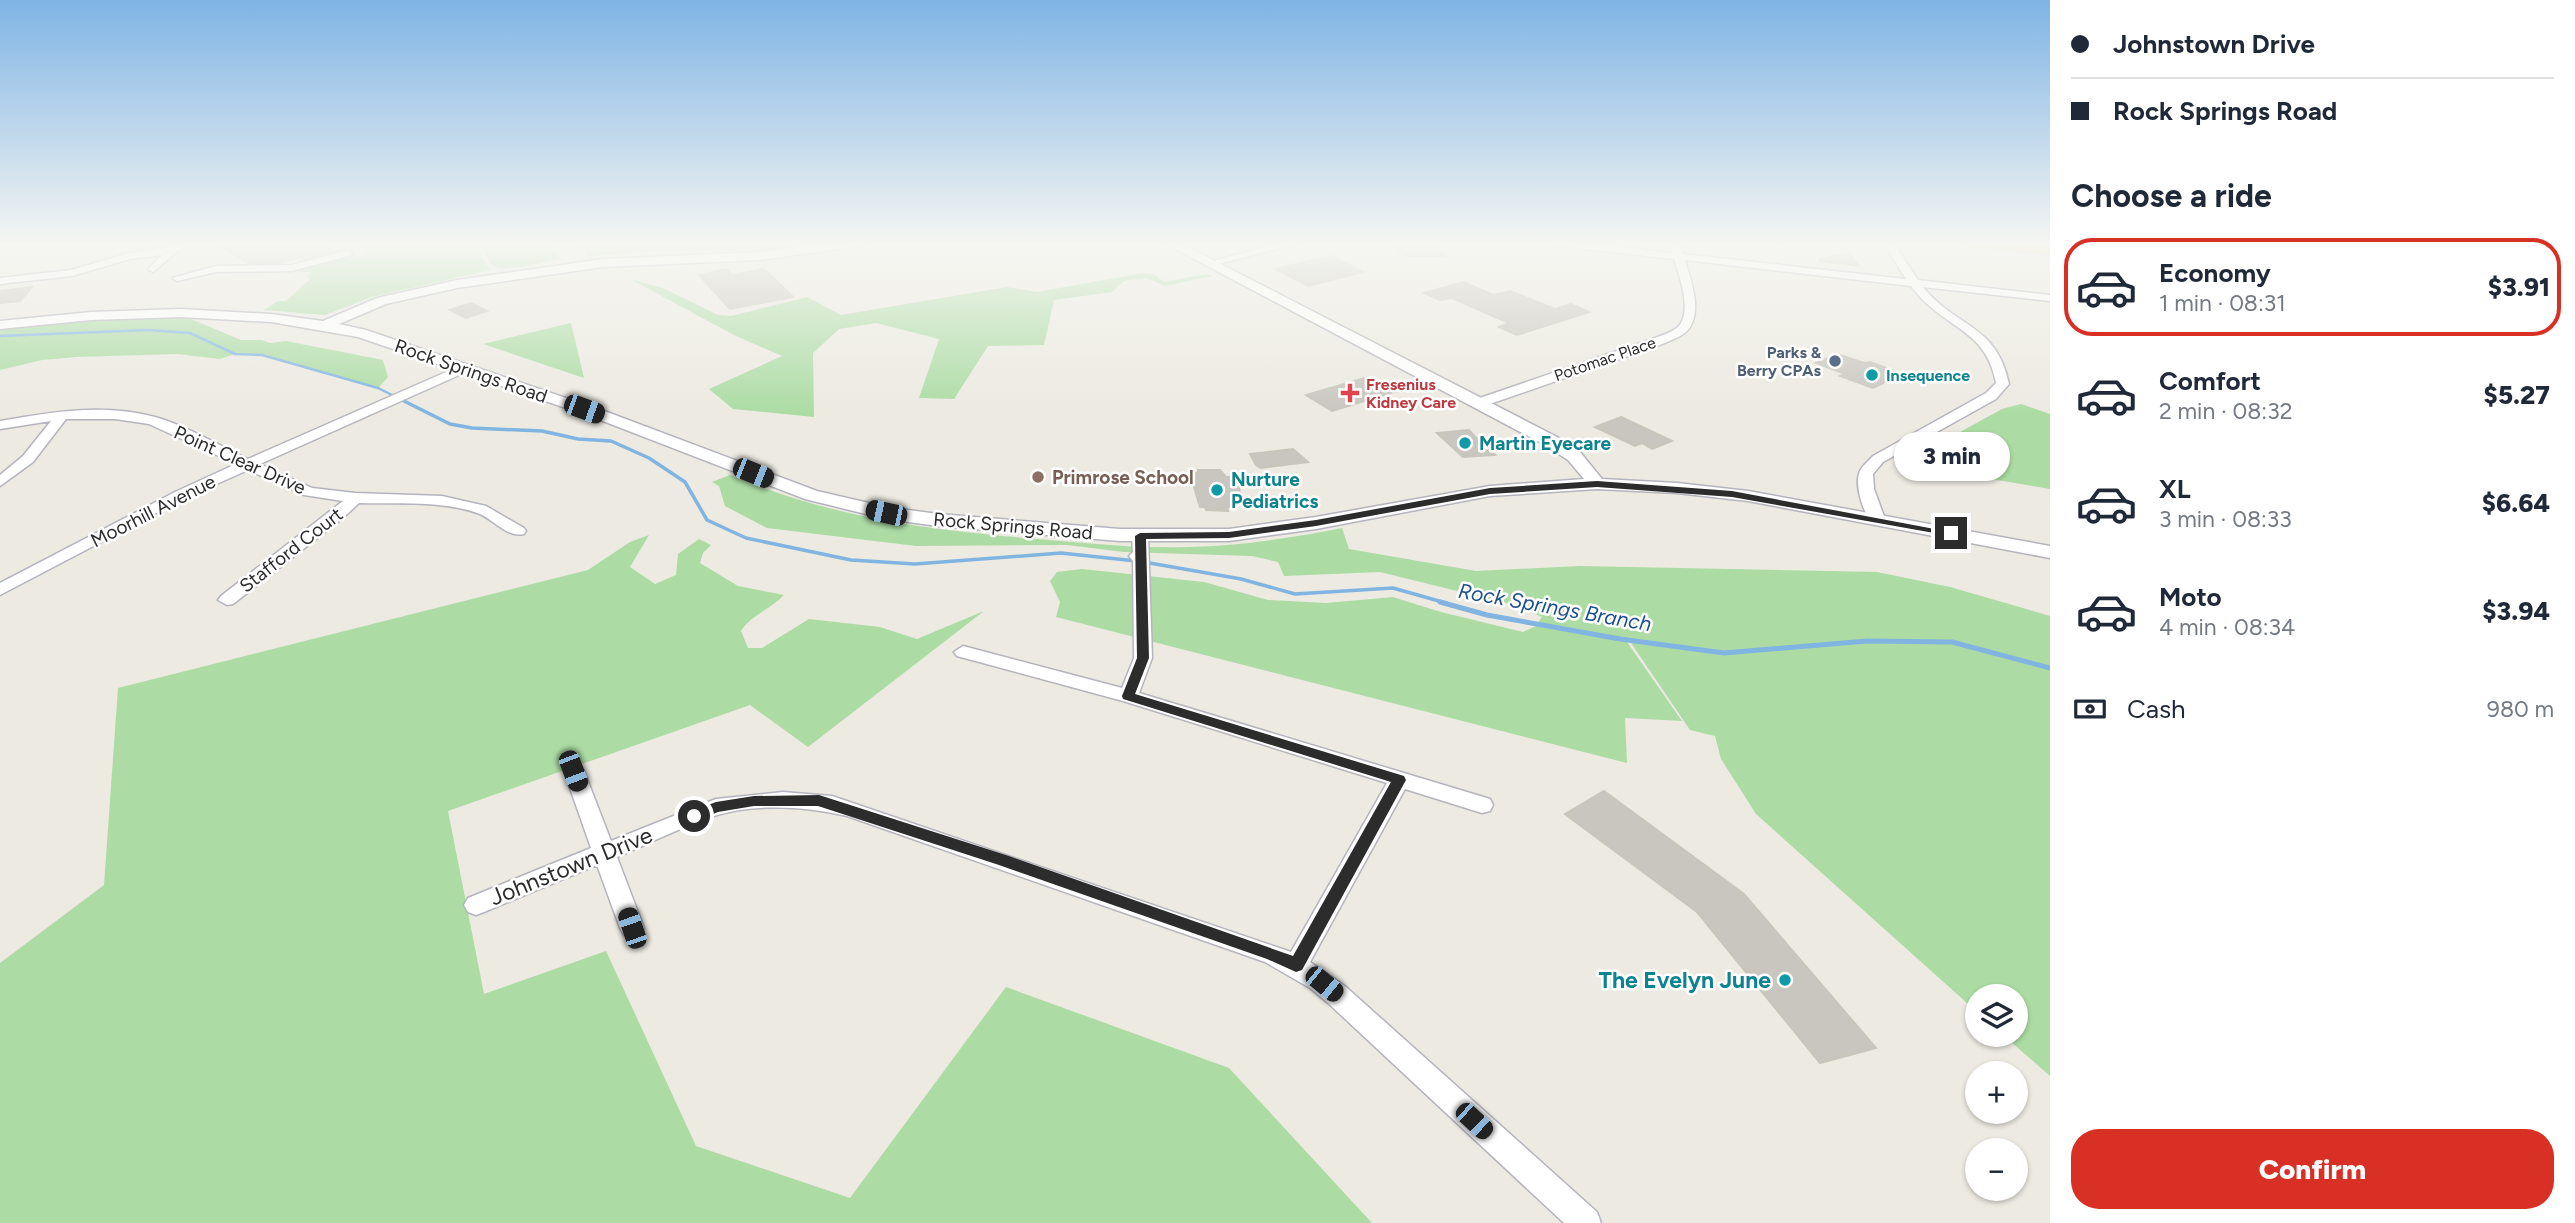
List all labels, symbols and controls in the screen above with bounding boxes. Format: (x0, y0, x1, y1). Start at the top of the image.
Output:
text: Johnstown Drive (2113, 28, 2315, 60)
text: Rock Springs Road (2113, 95, 2337, 127)
text: Choose a ride (2071, 177, 2272, 215)
icon: car (2075, 256, 2138, 319)
text: Economy (2159, 257, 2271, 289)
text: $3.91 (2488, 271, 2550, 303)
text: 1 min · 08:31 (2159, 289, 2286, 317)
street label: Potomac Place (1552, 333, 1659, 385)
street label: Rock Springs Road (392, 334, 550, 408)
place label: Parks & Berry CPAs (1737, 343, 1822, 380)
marker: Parks & Berry CPAs (1827, 353, 1843, 369)
icon: car (2075, 364, 2138, 427)
text: Comfort (2159, 365, 2261, 397)
place label: Insequence (1886, 366, 1970, 385)
marker: Insequence (1864, 367, 1880, 383)
place label: Fresenius Kidney Care (1366, 375, 1456, 412)
text: $5.27 (2484, 379, 2550, 411)
marker: Fresenius Kidney Care (1340, 383, 1360, 403)
car (561, 392, 608, 426)
text: 2 min · 08:32 (2159, 397, 2293, 425)
street label: Point Clear Drive (171, 421, 309, 499)
place label: Martin Eyecare (1479, 432, 1612, 455)
callout: 3 min (1893, 432, 2009, 480)
marker: Martin Eyecare (1457, 435, 1473, 451)
text: 3 min (1923, 442, 1981, 470)
car (730, 455, 777, 491)
place label: Primrose School (1052, 466, 1194, 489)
place label: Nurture Pediatrics (1231, 468, 1318, 513)
marker: Primrose School (1030, 469, 1046, 485)
street label: Moorhill Avenue (87, 470, 219, 552)
icon: car (2075, 472, 2138, 535)
text: XL (2159, 473, 2191, 505)
marker: Nurture Pediatrics (1209, 482, 1225, 498)
text: $6.64 (2482, 487, 2550, 519)
car (864, 498, 909, 528)
street label: Stafford Court (235, 503, 347, 597)
text: 3 min · 08:33 (2159, 505, 2292, 533)
street label: Rock Springs Road (932, 508, 1094, 544)
route end (1935, 517, 1967, 549)
water label: Rock Springs Branch (1456, 578, 1654, 636)
icon: car (2075, 580, 2138, 643)
text: Moto (2159, 581, 2222, 613)
text: $3.94 (2482, 595, 2550, 627)
text: 4 min · 08:34 (2159, 613, 2295, 641)
icon: cash (2071, 690, 2109, 728)
text: Cash (2127, 693, 2186, 725)
text: 980 m (2487, 695, 2554, 723)
car (556, 748, 591, 794)
route start (678, 800, 710, 832)
street label: Johnstown Drive (486, 821, 656, 911)
car (616, 905, 649, 951)
car (1302, 963, 1347, 1005)
place label: The Evelyn June (1599, 966, 1771, 994)
marker: The Evelyn June (1777, 972, 1793, 988)
map controls (1965, 984, 2028, 1201)
button: layers (1965, 984, 2028, 1047)
button: + (1965, 1061, 2028, 1124)
car (1452, 1099, 1497, 1143)
button: Confirm (2071, 1129, 2554, 1209)
button: − (1965, 1138, 2028, 1201)

